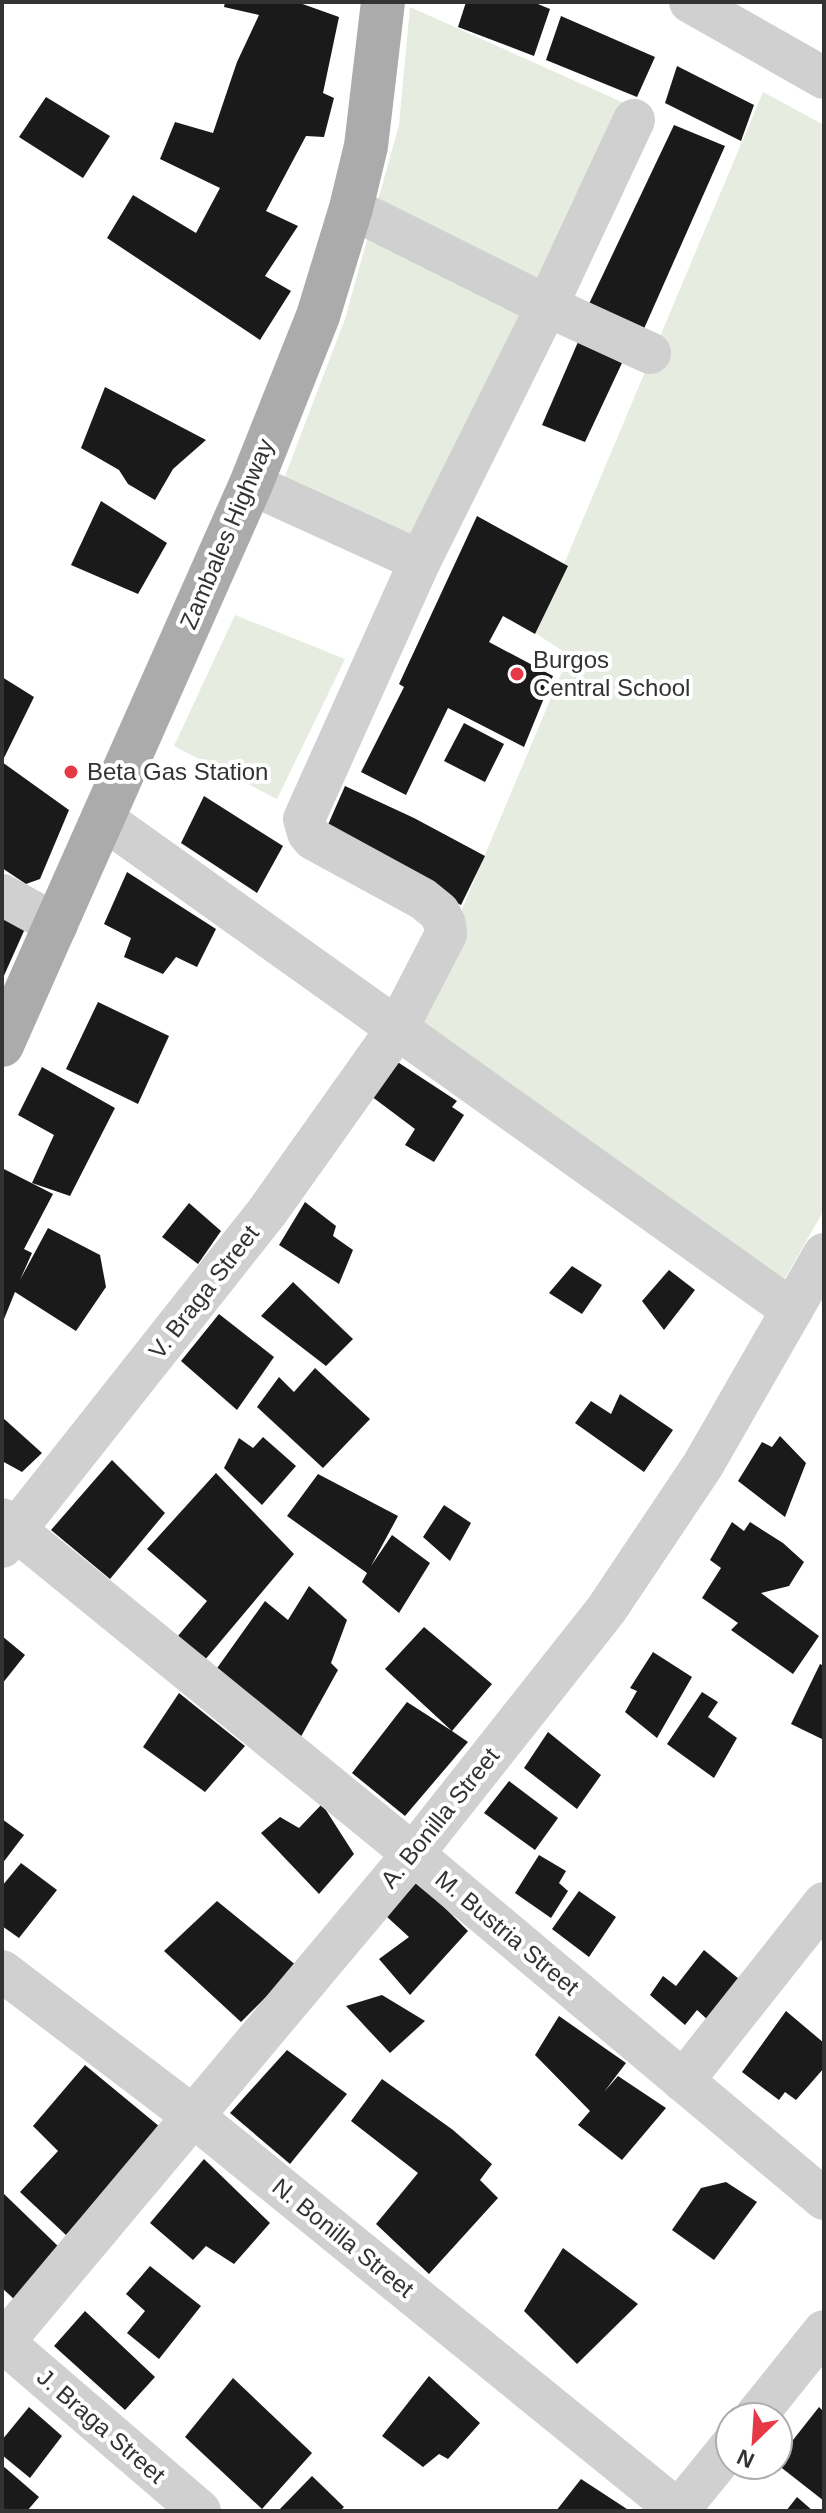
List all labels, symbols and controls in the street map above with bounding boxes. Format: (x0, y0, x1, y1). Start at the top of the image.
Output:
street label: Zambales Highway (174, 435, 279, 633)
place label: Burgos Central School (533, 646, 690, 701)
marker: Burgos Central School (508, 665, 526, 683)
place label: Beta Gas Station (87, 758, 268, 785)
marker: Beta Gas Station (62, 763, 80, 781)
street label: V. Braga Street (143, 1219, 264, 1364)
street label: A. Bonilla Street (375, 1742, 504, 1893)
street label: M. Bustria Street (430, 1865, 585, 2001)
street label: N. Bonilla Street (267, 2173, 419, 2303)
street label: J. Braga Street (32, 2363, 171, 2489)
north arrow (714, 2401, 794, 2481)
text: N (733, 2444, 758, 2473)

